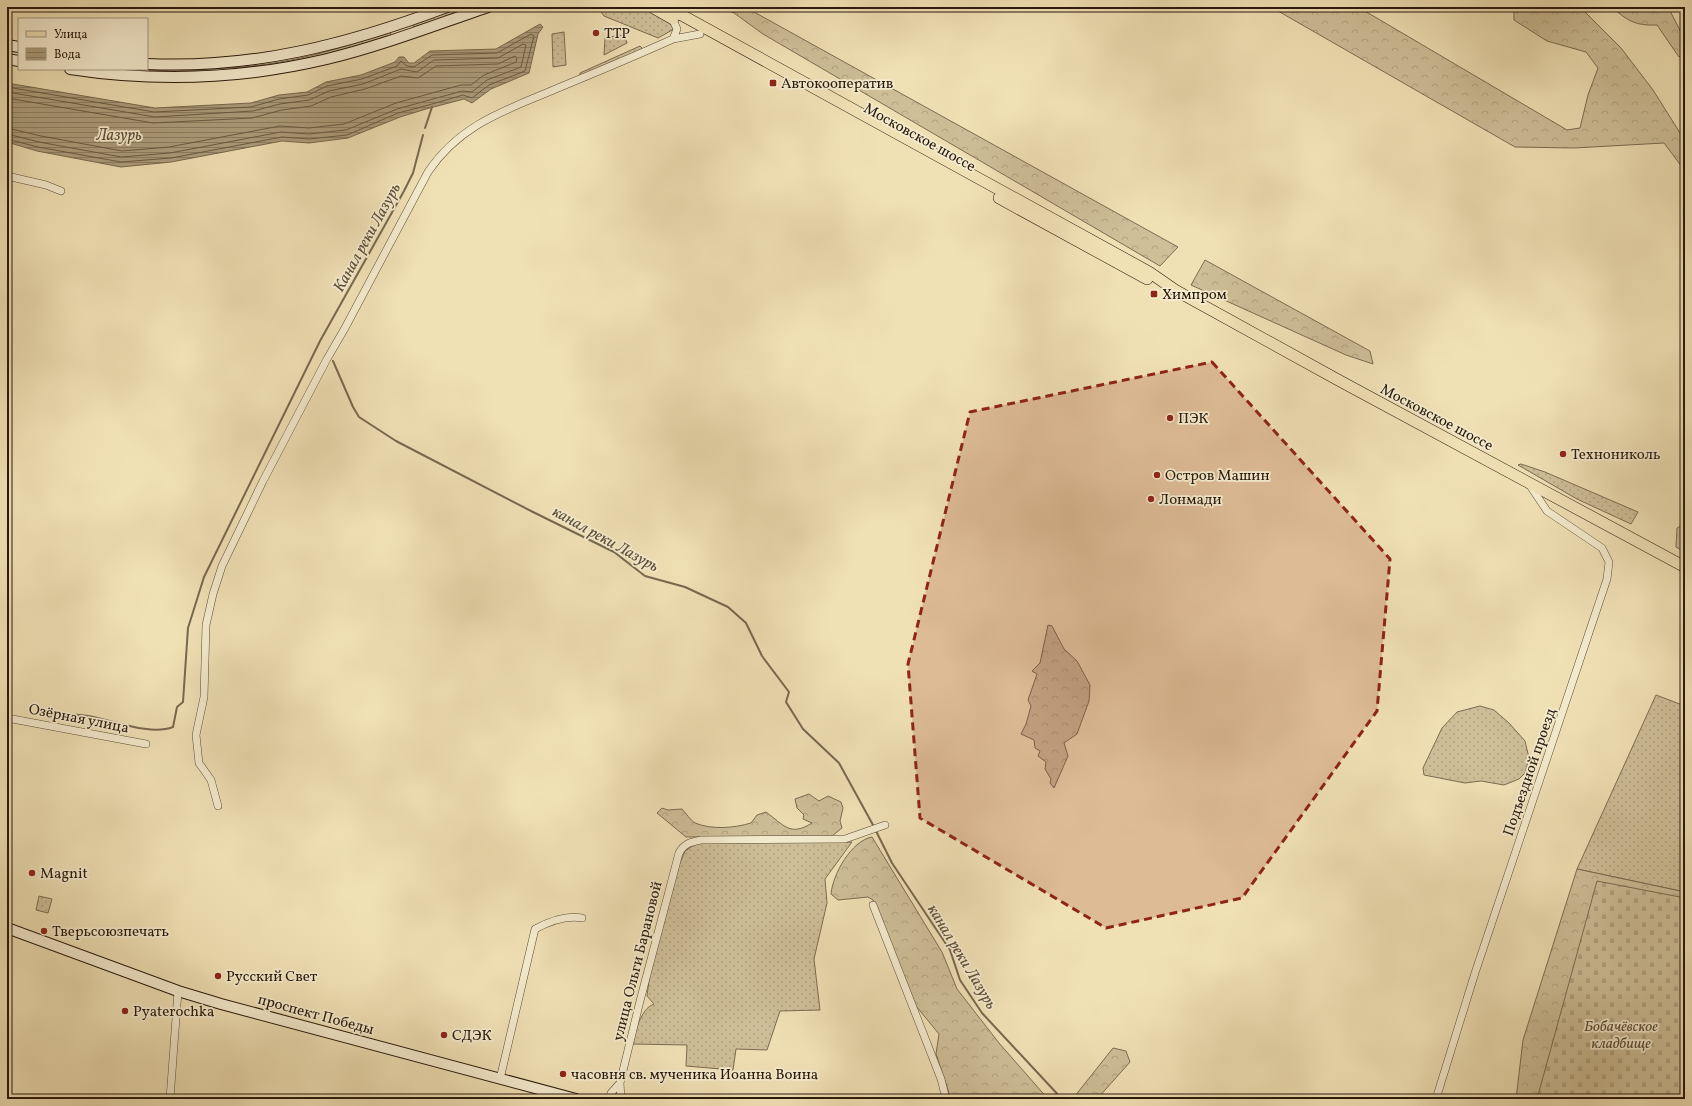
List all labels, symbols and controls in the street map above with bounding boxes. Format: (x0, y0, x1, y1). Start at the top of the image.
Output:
legend (18, 18, 148, 70)
place label: ТТР (604, 24, 630, 45)
text: Улица (54, 27, 87, 43)
marker: ТТР (591, 28, 601, 38)
text: Вода (54, 47, 81, 63)
place label: Автокооператив (781, 74, 893, 95)
marker: Автокооператив (768, 78, 778, 88)
street label: Московское шоссе (859, 99, 979, 178)
water label: Лазурь (95, 125, 142, 147)
water label: Канал реки Лазурь (329, 179, 407, 296)
place label: Химпром (1162, 285, 1227, 306)
marker: Химпром (1149, 289, 1159, 299)
street label: Московское шоссе (1376, 380, 1497, 457)
place label: ПЭК (1178, 409, 1209, 430)
marker: ПЭК (1165, 413, 1175, 423)
place label: Технониколь (1571, 445, 1661, 466)
marker: Технониколь (1558, 449, 1568, 459)
place label: Остров Машин (1165, 466, 1270, 487)
marker: Остров Машин (1152, 470, 1162, 480)
place label: Лонмади (1159, 490, 1222, 511)
marker: Лонмади (1146, 494, 1156, 504)
water label: канал реки Лазурь (548, 501, 663, 578)
street label: Озёрная улица (27, 699, 131, 740)
street label: Подъездной проезд (1499, 705, 1562, 839)
place label: Magnit (40, 864, 88, 885)
marker: Magnit (27, 868, 37, 878)
street label: улица Ольги Барановой (608, 879, 668, 1043)
water label: канал реки Лазурь (921, 900, 1002, 1014)
place label: Тверьсоюзпечать (52, 922, 169, 943)
marker: Тверьсоюзпечать (39, 926, 49, 936)
place label: Русский Свет (226, 967, 318, 988)
marker: Русский Свет (213, 971, 223, 981)
street label: проспект Победы (255, 990, 376, 1041)
place label: Pyaterochka (133, 1002, 214, 1023)
marker: Pyaterochka (120, 1006, 130, 1016)
park label: Бобачёвское кладбище (1584, 1017, 1658, 1055)
place label: СДЭК (452, 1026, 492, 1047)
marker: СДЭК (439, 1030, 449, 1040)
place label: часовня св. мученика Иоанна Воина (571, 1065, 818, 1086)
marker: часовня св. мученика Иоанна Воина (558, 1069, 568, 1079)

